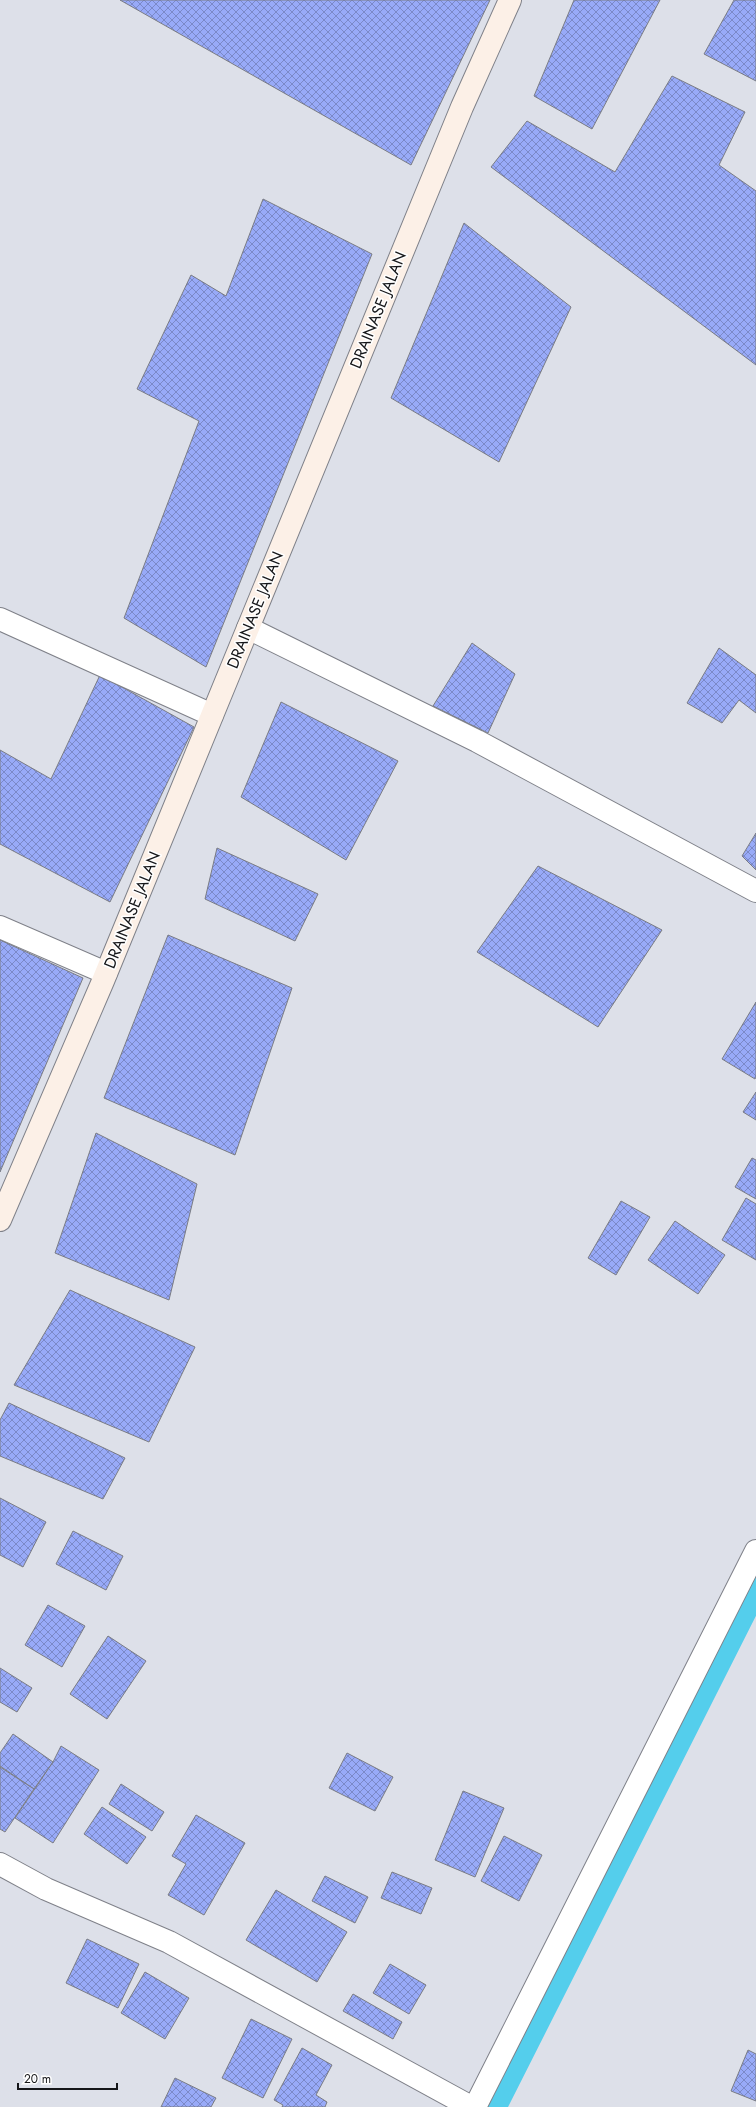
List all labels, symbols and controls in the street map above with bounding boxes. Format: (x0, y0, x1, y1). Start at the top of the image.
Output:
street label: DRAINASE JALAN (344, 248, 412, 372)
street label: DRAINASE JALAN (221, 548, 289, 672)
street label: DRAINASE JALAN (98, 848, 166, 972)
scale bar (18, 2065, 117, 2091)
text: 20 m (24, 2070, 51, 2088)

